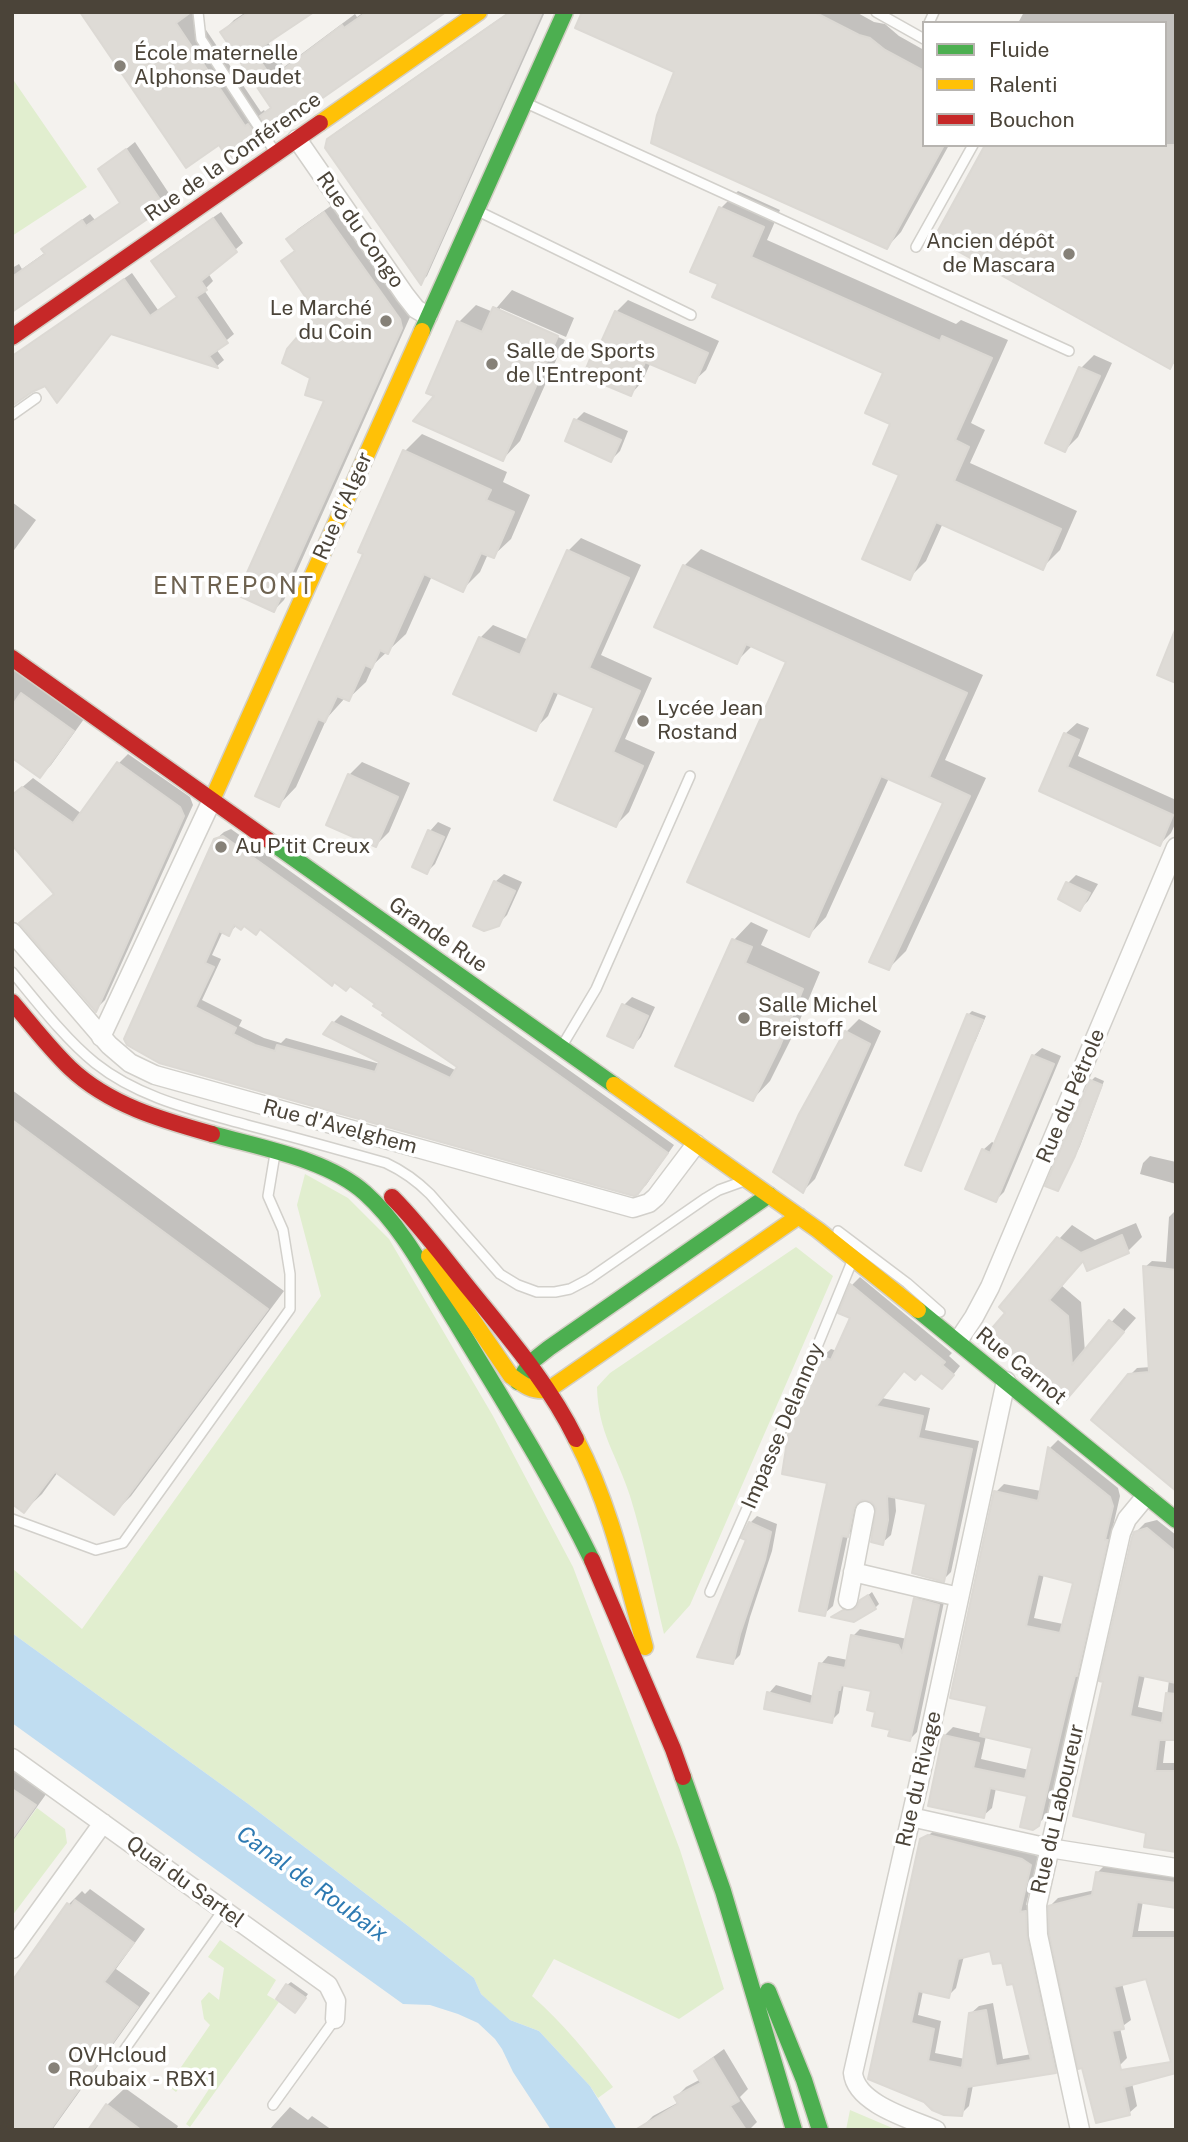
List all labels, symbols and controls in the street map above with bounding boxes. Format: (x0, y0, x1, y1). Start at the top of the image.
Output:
legend (922, 21, 1167, 147)
text: Fluide (989, 37, 1049, 62)
place label: École maternelle Alphonse Daudet (134, 41, 302, 91)
marker: École maternelle Alphonse Daudet (112, 58, 128, 74)
text: Ralenti (989, 72, 1057, 97)
street label: Rue de la Conférence (140, 87, 326, 227)
text: Bouchon (989, 107, 1075, 132)
street label: Rue du Congo (311, 167, 409, 293)
place label: Ancien dépôt de Mascara (926, 229, 1055, 279)
marker: Ancien dépôt de Mascara (1061, 246, 1077, 262)
place label: Le Marché du Coin (270, 296, 372, 346)
marker: Le Marché du Coin (378, 313, 394, 329)
place label: Salle de Sports de l'Entrepont (506, 339, 655, 389)
marker: Salle de Sports de l'Entrepont (484, 356, 500, 372)
street label: Rue d'Alger (308, 448, 378, 564)
district label: ENTREPONT (154, 573, 314, 601)
place label: Lycée Jean Rostand (657, 696, 763, 746)
marker: Lycée Jean Rostand (635, 713, 651, 729)
place label: Au P'tit Creux (235, 834, 370, 860)
marker: Au P'tit Creux (213, 839, 229, 855)
street label: Grande Rue (384, 892, 492, 978)
place label: Salle Michel Breistoff (758, 993, 878, 1043)
marker: Salle Michel Breistoff (736, 1010, 752, 1026)
street label: Rue du Pétrole (1031, 1025, 1111, 1167)
street label: Rue d'Avelghem (260, 1094, 420, 1160)
street label: Rue Carnot (971, 1322, 1071, 1410)
street label: Impasse Delannoy (737, 1339, 829, 1513)
street label: Rue du Rivage (891, 1709, 947, 1849)
street label: Rue du Laboureur (1026, 1722, 1090, 1896)
water label: Canal de Roubaix (231, 1820, 393, 1948)
street label: Quai du Sartel (121, 1831, 249, 1933)
place label: OVHcloud Roubaix - RBX1 (68, 2043, 216, 2093)
marker: OVHcloud Roubaix - RBX1 (46, 2060, 62, 2076)

